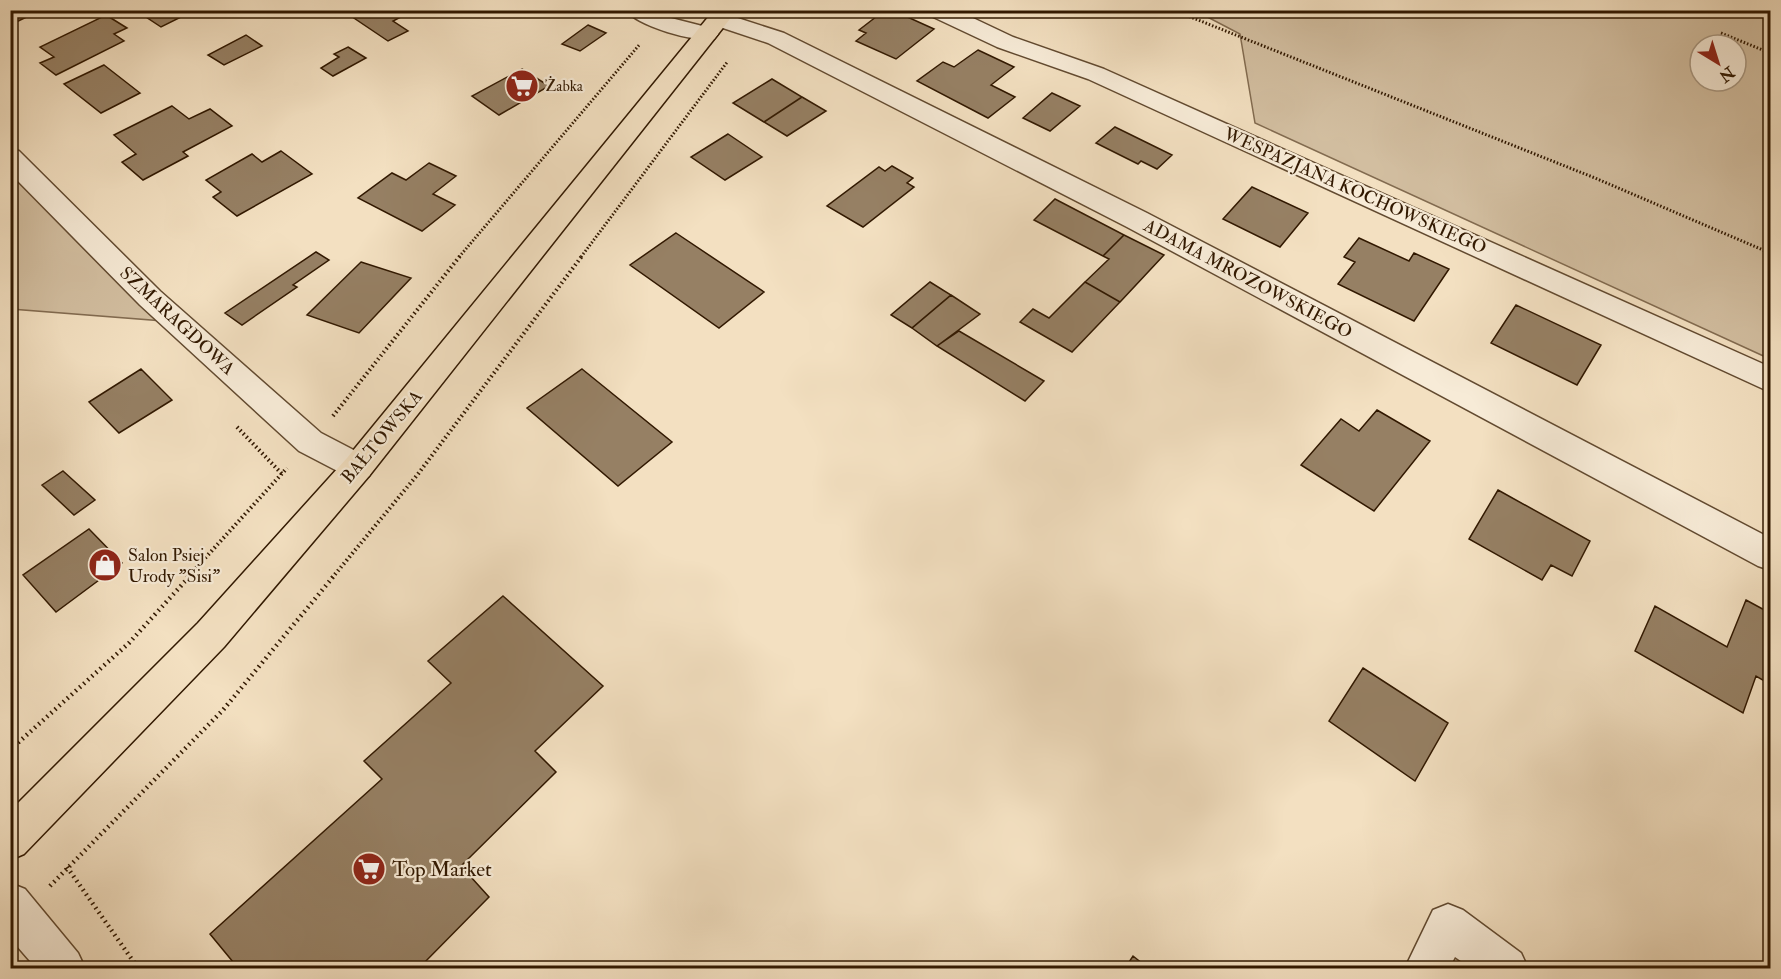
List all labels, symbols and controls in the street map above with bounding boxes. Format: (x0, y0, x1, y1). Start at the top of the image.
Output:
north arrow (1688, 33, 1748, 93)
text: N (1714, 61, 1739, 87)
supermarket icon: Żabka (504, 68, 540, 104)
place label: Żabka (545, 75, 584, 96)
street label: WESPAZJANA KOCHOWSKIEGO (1219, 122, 1490, 260)
street label: ADAMA MROZOWSKIEGO (1139, 214, 1356, 344)
street label: SZMARAGDOWA (115, 262, 240, 381)
street label: BAŁTOWSKA (336, 385, 428, 488)
place label: Salon Psiej Urody "Sisi" (128, 544, 220, 588)
shop icon: Salon Psiej Urody "Sisi" (87, 547, 123, 583)
supermarket icon: Top Market (351, 851, 387, 887)
place label: Top Market (392, 856, 492, 883)

